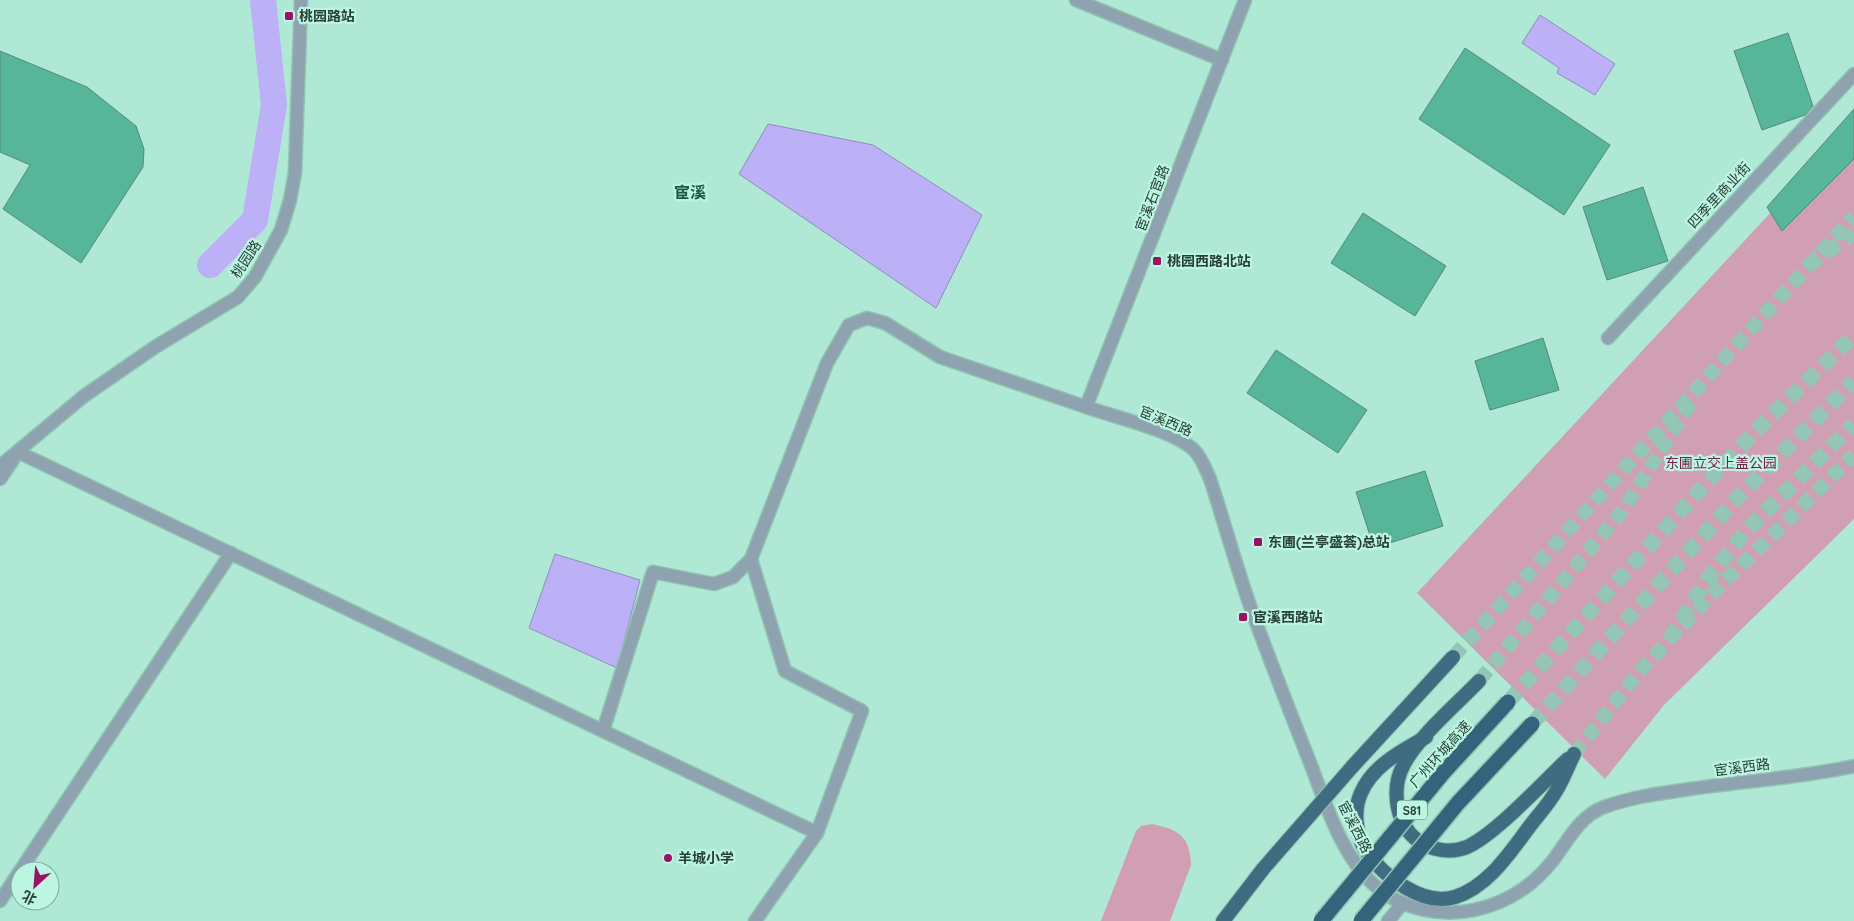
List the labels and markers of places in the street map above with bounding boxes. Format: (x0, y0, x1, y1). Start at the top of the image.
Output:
place label: 桃园路站 (299, 7, 355, 25)
marker: 桃园路站 (283, 10, 295, 22)
place label: 桃园西路北站 (1167, 252, 1251, 270)
marker: 桃园西路北站 (1151, 255, 1163, 267)
place label: 东圃(兰亭盛荟)总站 (1268, 533, 1390, 551)
marker: 东圃(兰亭盛荟)总站 (1252, 536, 1264, 548)
place label: 宦溪西路站 (1253, 608, 1323, 626)
marker: 宦溪西路站 (1237, 611, 1249, 623)
place label: 羊城小学 (678, 849, 734, 867)
marker: 羊城小学 (662, 852, 674, 864)

